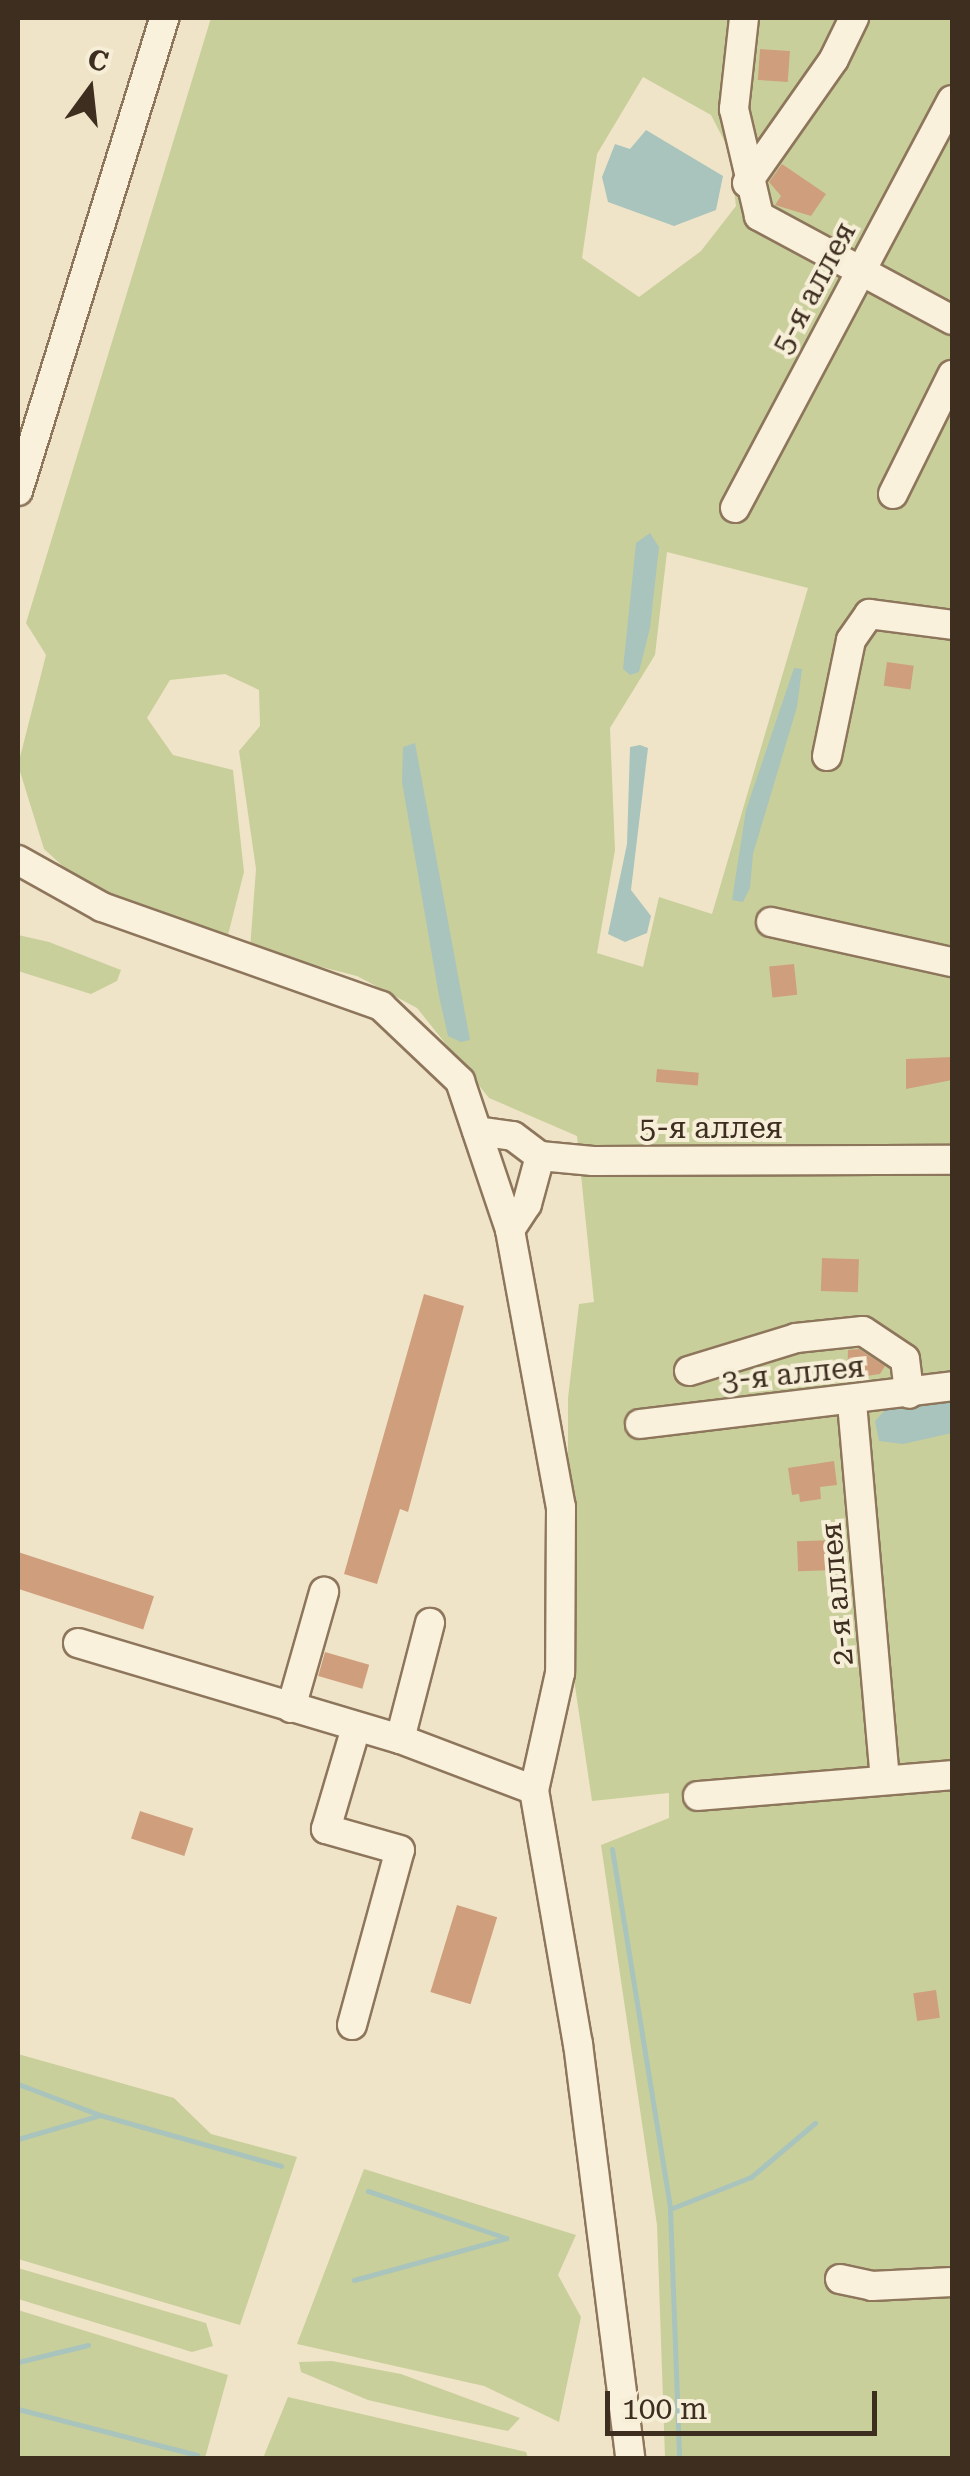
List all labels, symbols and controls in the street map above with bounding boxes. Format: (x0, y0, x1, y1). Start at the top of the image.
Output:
north arrow (40, 40, 140, 140)
text: С (84, 42, 112, 79)
street label: 5-я аллея (764, 216, 864, 360)
street label: 5-я аллея (639, 1110, 783, 1146)
street label: 3-я аллея (720, 1349, 866, 1399)
street label: 2-я аллея (813, 1521, 861, 1667)
scale bar (610, 2371, 882, 2433)
text: 100 m (622, 2391, 707, 2426)

